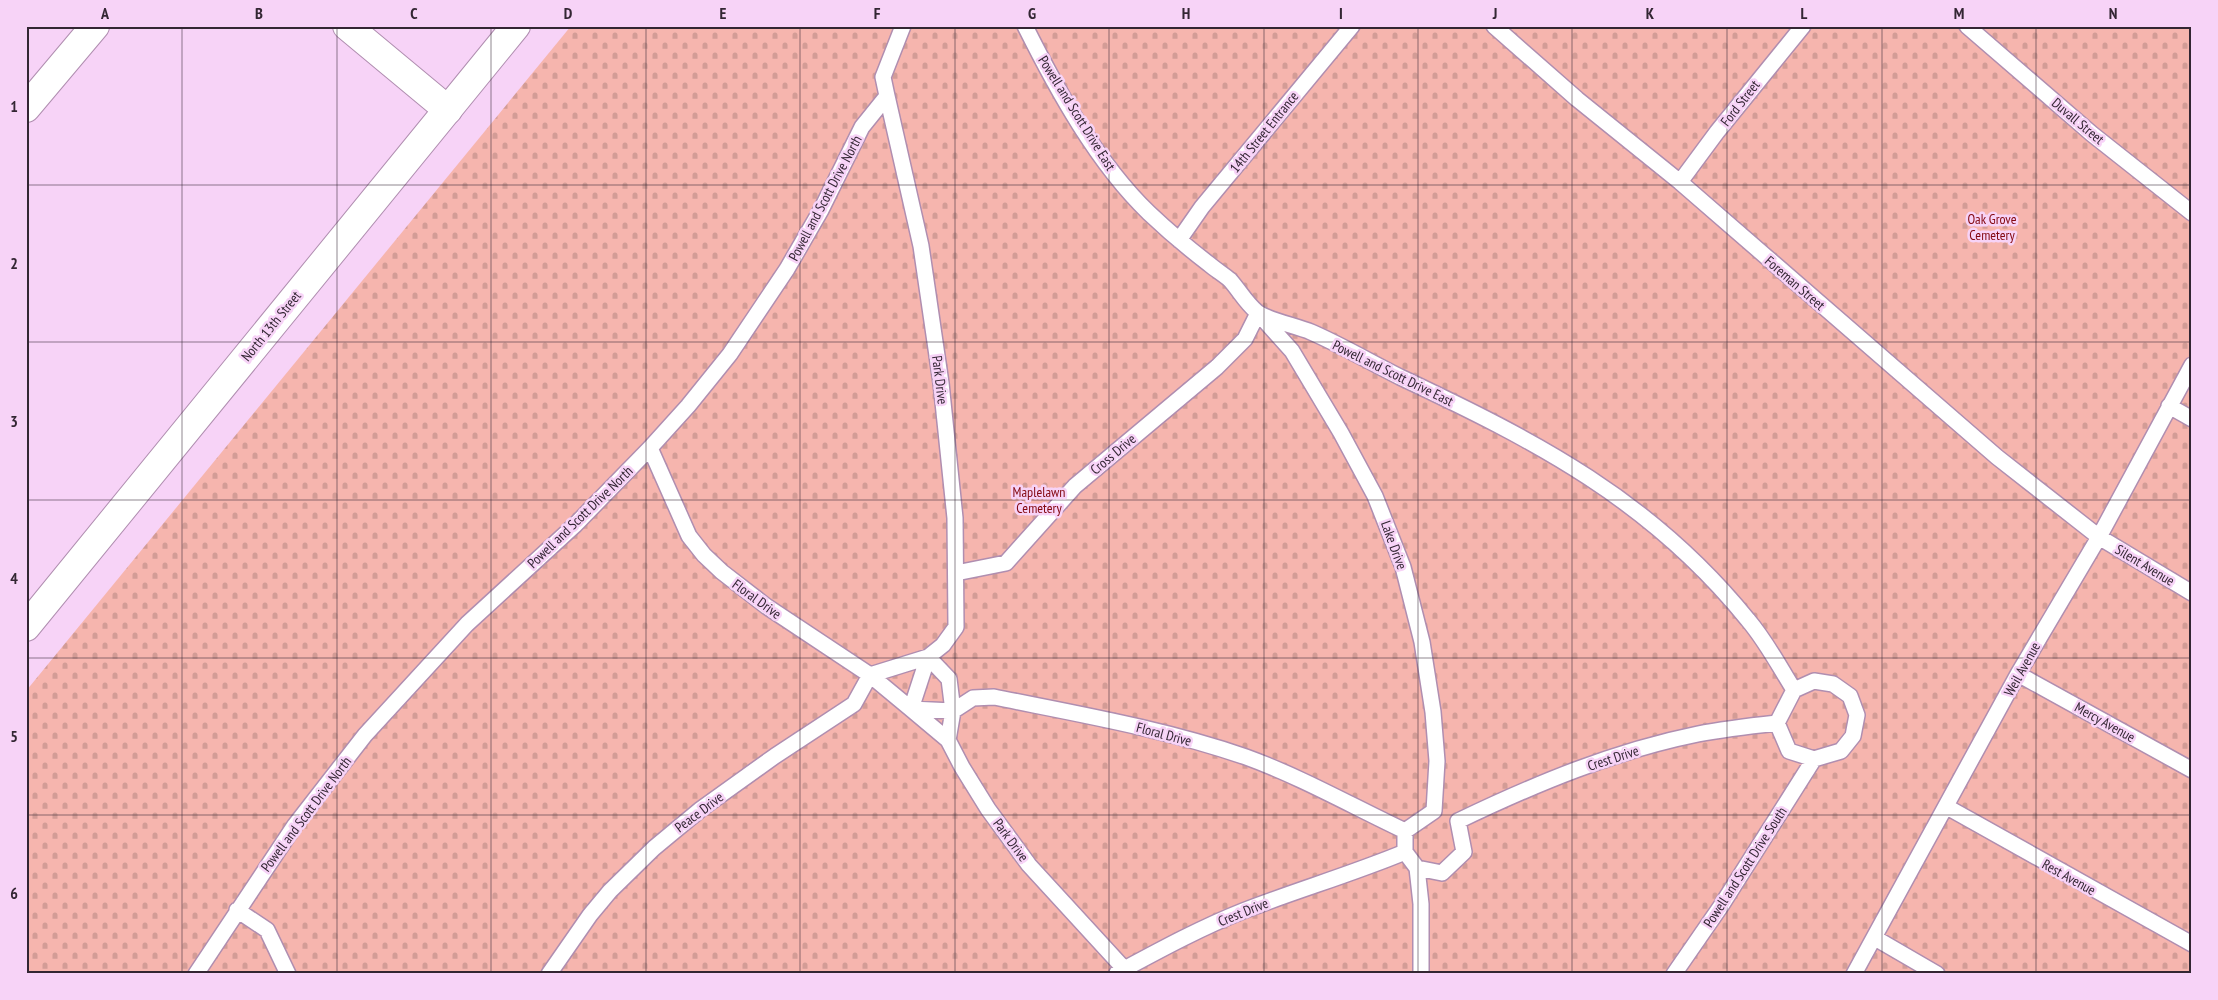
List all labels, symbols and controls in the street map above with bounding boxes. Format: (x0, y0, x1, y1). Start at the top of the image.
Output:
text: A (100, 3, 110, 23)
text: B (255, 3, 263, 23)
text: C (410, 3, 418, 23)
text: D (564, 3, 573, 23)
text: E (720, 3, 727, 23)
text: F (874, 3, 881, 23)
text: G (1028, 3, 1036, 23)
text: H (1182, 3, 1190, 23)
text: I (1339, 3, 1343, 23)
text: J (1492, 3, 1497, 23)
text: K (1646, 3, 1655, 23)
text: L (1801, 3, 1808, 23)
text: M (1954, 3, 1964, 23)
text: N (2109, 3, 2117, 23)
street label: Powell and Scott Drive East (1034, 52, 1120, 174)
street label: Ford Street (1716, 76, 1764, 130)
street label: 14th Street Entrance (1226, 87, 1302, 176)
street label: Duvall Street (2048, 94, 2108, 148)
text: 1 (10, 96, 18, 116)
street label: Powell and Scott Drive North (784, 132, 866, 264)
park label: Oak Grove Cemetery (1967, 210, 2017, 244)
street label: Foreman Street (1761, 252, 1829, 314)
text: 2 (10, 253, 18, 273)
street label: North 13th Street (237, 287, 305, 365)
street label: Powell and Scott Drive East (1330, 336, 1456, 410)
street label: Park Drive (928, 355, 952, 406)
text: 3 (10, 411, 18, 431)
street label: Cross Drive (1087, 430, 1140, 478)
street label: Powell and Scott Drive North (524, 462, 636, 572)
park label: Maplelawn Cemetery (1013, 483, 1065, 517)
street label: Lake Drive (1377, 518, 1411, 572)
street label: Silent Avenue (2112, 540, 2178, 590)
text: 4 (10, 568, 18, 588)
street label: Floral Drive (729, 575, 785, 623)
street label: Weil Avenue (2000, 639, 2044, 699)
street label: Mercy Avenue (2072, 698, 2139, 746)
street label: Floral Drive (1135, 718, 1194, 750)
text: 5 (10, 726, 18, 746)
street label: Crest Drive (1585, 741, 1641, 775)
street label: Powell and Scott Drive North (257, 753, 355, 875)
street label: Peace Drive (671, 788, 727, 836)
street label: Powell and Scott Drive South (1699, 803, 1791, 931)
street label: Park Drive (989, 815, 1033, 865)
street label: Rest Avenue (2039, 855, 2099, 899)
text: 6 (10, 883, 18, 903)
street label: Crest Drive (1215, 894, 1271, 930)

